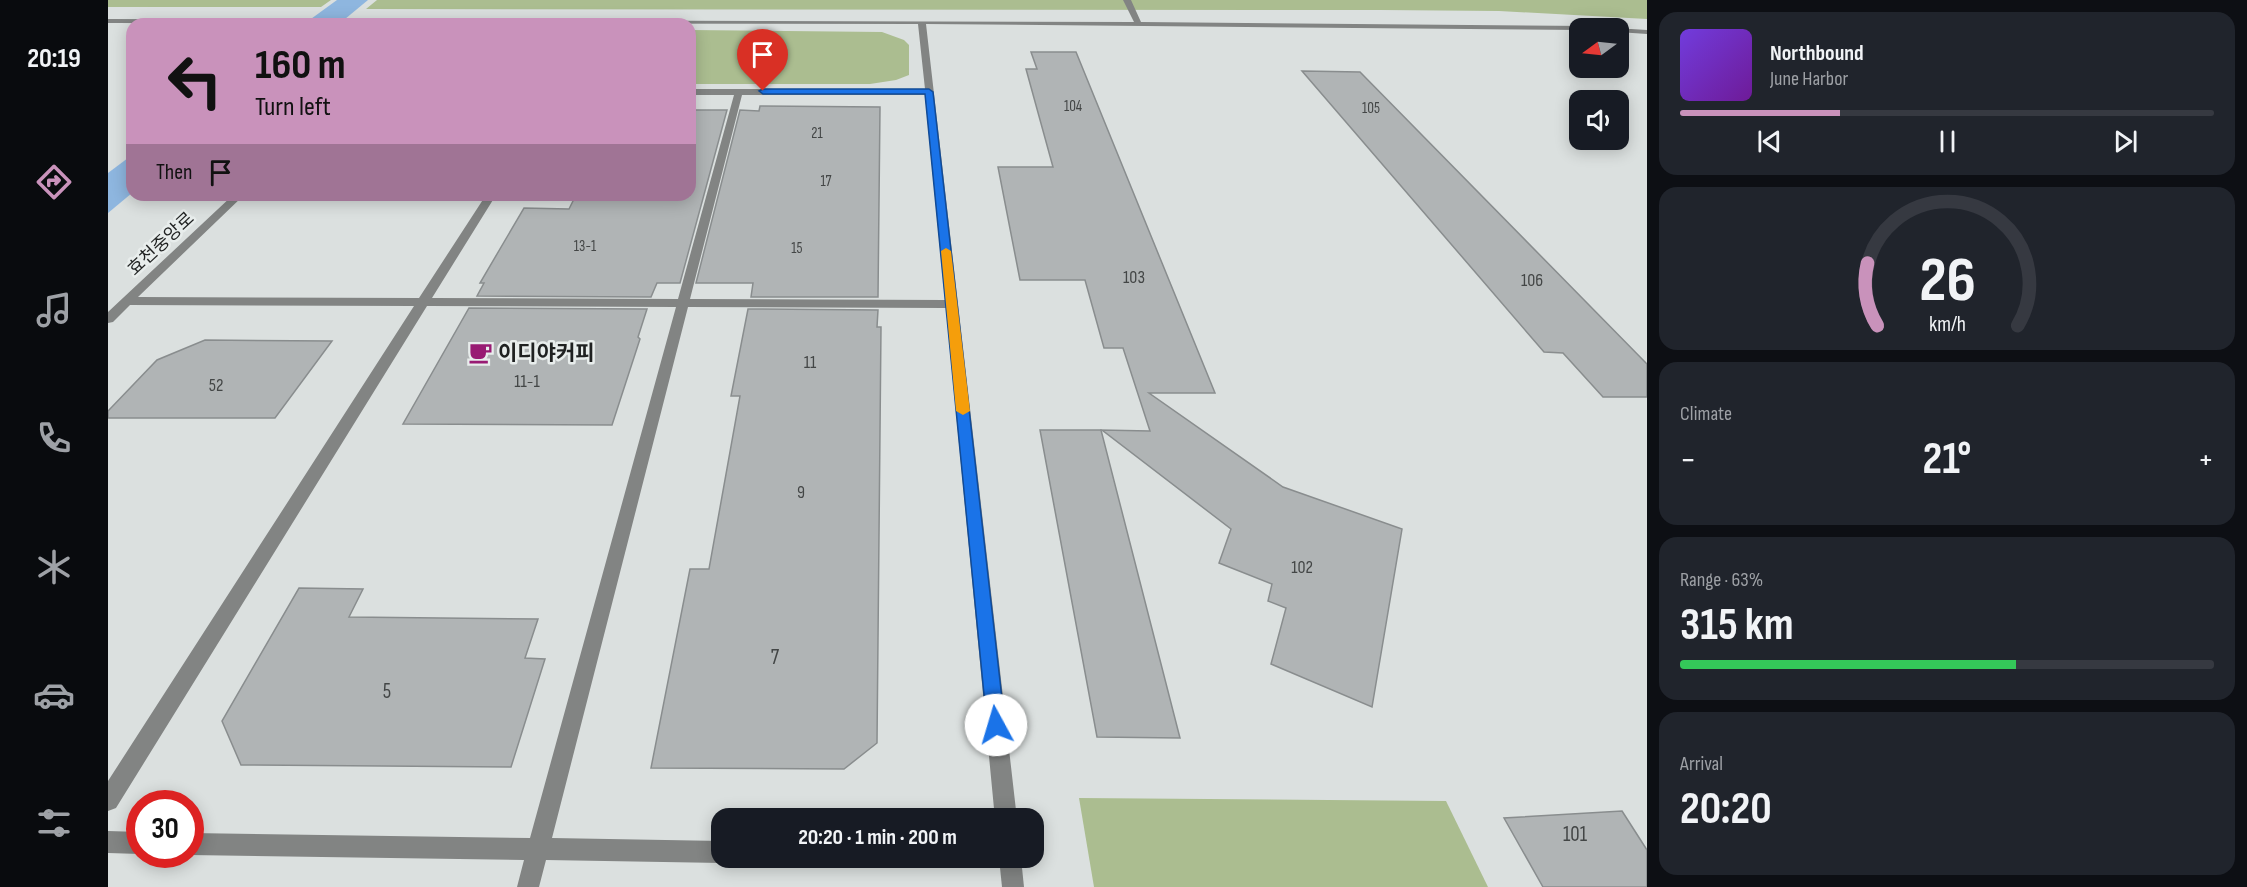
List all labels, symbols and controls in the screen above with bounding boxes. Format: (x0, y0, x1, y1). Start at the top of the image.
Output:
north arrow (1569, 18, 1629, 78)
map controls (1569, 18, 1629, 150)
pin (737, 29, 788, 91)
icon: arrive (746, 38, 779, 71)
text: 160 m (255, 40, 346, 91)
text: Northbound (1770, 40, 1864, 67)
icon: left (156, 42, 234, 120)
text: 20:19 (27, 43, 81, 75)
text: June Harbor (1770, 67, 1848, 91)
button: sound (1569, 90, 1629, 150)
text: Turn left (255, 91, 331, 123)
house number: 104 (1064, 97, 1082, 116)
house number: 105 (1362, 99, 1380, 118)
house number: 21 (811, 124, 823, 143)
icon: previous (1753, 125, 1786, 158)
icon: pause (1931, 125, 1964, 158)
icon: next (2109, 125, 2142, 158)
icon: arrive (204, 156, 237, 189)
text: Then (156, 159, 192, 186)
icon: directions (33, 161, 75, 203)
house number: 17 (820, 172, 832, 191)
street label: 효천중앙로 (124, 208, 198, 280)
house number: 13-1 (574, 237, 597, 256)
house number: 15 (791, 239, 803, 258)
text: 26 (1919, 244, 1975, 319)
house number: 103 (1123, 267, 1145, 288)
house number: 106 (1521, 270, 1543, 291)
icon: music (33, 289, 75, 331)
text: km/h (1928, 312, 1966, 337)
cafe icon: 이디야커피 (467, 340, 493, 366)
place label: 이디야커피 (498, 341, 595, 366)
house number: 11 (804, 352, 817, 373)
house number: 11-1 (514, 371, 540, 392)
house number: 52 (209, 375, 223, 396)
text: Climate (1680, 402, 1732, 426)
icon: phone (33, 417, 75, 459)
text: 21° (1923, 432, 1971, 487)
text: − (1680, 440, 1696, 480)
text: + (2198, 440, 2214, 480)
house number: 9 (797, 482, 805, 503)
icon: climate (33, 546, 75, 588)
house number: 102 (1291, 557, 1313, 578)
text: Range · 63% (1680, 568, 1763, 592)
text: 315 km (1680, 598, 1794, 653)
house number: 7 (771, 645, 780, 670)
icon: car (33, 674, 75, 716)
house number: 5 (383, 679, 391, 704)
position arrow (964, 693, 1028, 757)
text: Arrival (1680, 752, 1723, 776)
text: 20:20 (1680, 782, 1772, 837)
speed limit sign: 30 (126, 790, 204, 868)
icon: filters (33, 802, 75, 844)
house number: 101 (1563, 822, 1588, 847)
text: 20:20 · 1 min · 200 m (798, 824, 957, 851)

